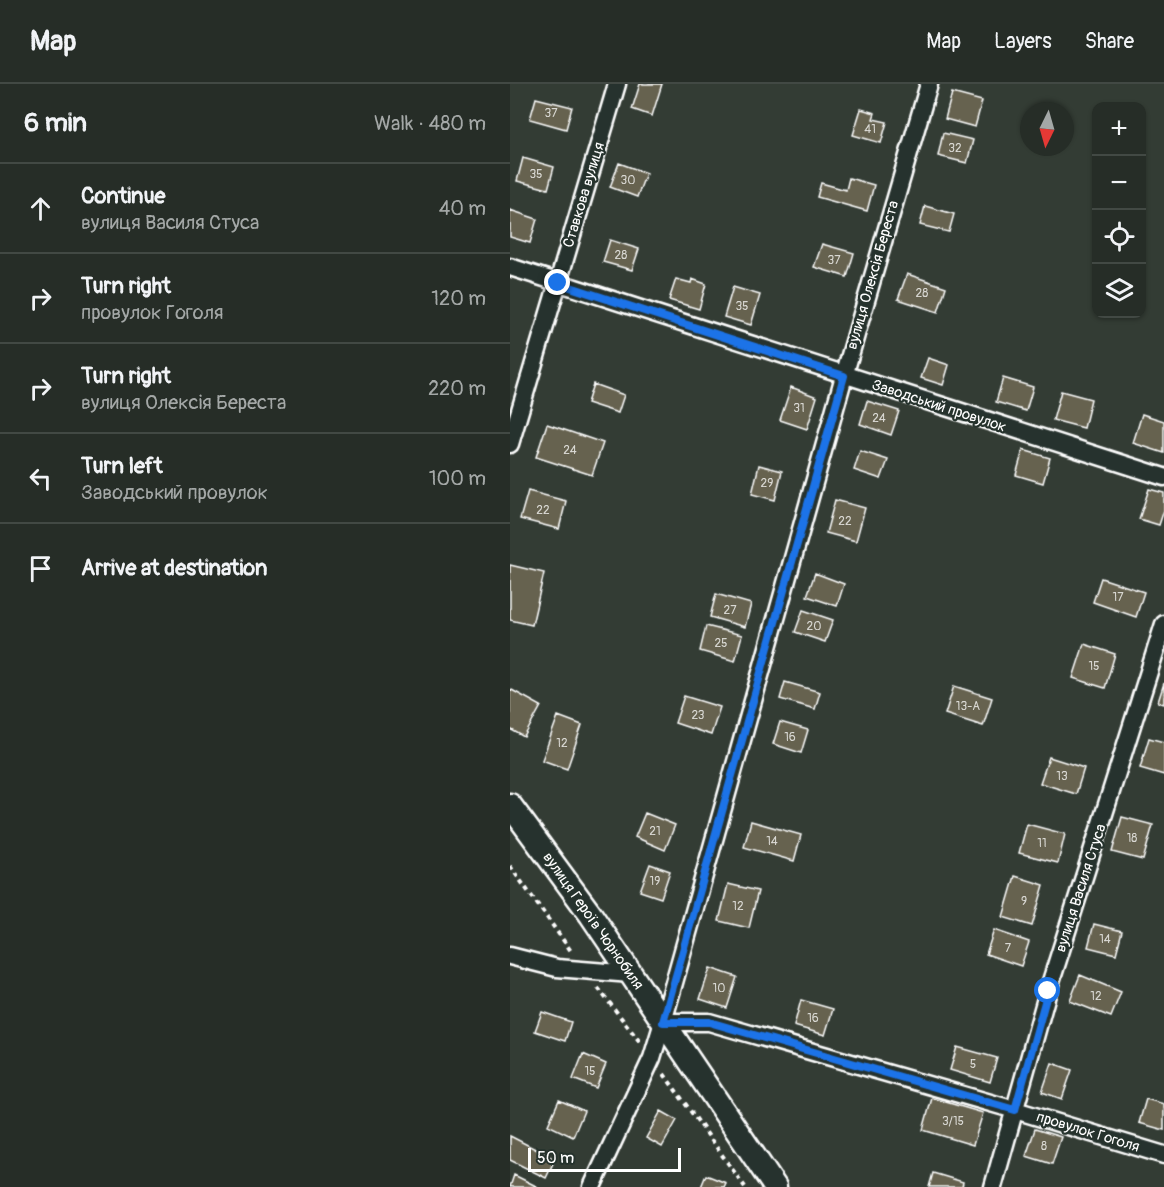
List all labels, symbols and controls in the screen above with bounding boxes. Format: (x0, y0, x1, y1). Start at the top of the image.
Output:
text: Map (30, 24, 76, 59)
text: Map (926, 28, 961, 55)
text: Layers (994, 28, 1052, 55)
text: Share (1085, 28, 1134, 55)
north arrow (1020, 102, 1074, 156)
map controls (1092, 102, 1146, 318)
button: + (1092, 102, 1146, 156)
house number: 37 (544, 106, 558, 121)
text: 6 min (24, 107, 87, 139)
text: Walk · 480 m (374, 111, 486, 136)
house number: 41 (864, 122, 876, 137)
street label: Ставкова вулиця (559, 140, 609, 250)
house number: 32 (948, 141, 962, 156)
button: − (1092, 156, 1146, 210)
house number: 35 (529, 167, 543, 182)
house number: 30 (621, 173, 635, 188)
text: Continue (81, 182, 165, 210)
icon: ahead (24, 192, 57, 225)
text: 40 m (439, 196, 486, 221)
street label: вулиця Олексія Береста (843, 198, 903, 352)
text: вулиця Василя Стуса (81, 210, 259, 235)
button: locate (1092, 210, 1146, 264)
house number: 28 (615, 248, 627, 263)
house number: 37 (827, 253, 841, 268)
button: layers (1092, 264, 1146, 318)
route end (544, 269, 570, 295)
text: Turn right (81, 272, 171, 300)
icon: right (24, 282, 57, 315)
text: 120 m (431, 286, 486, 311)
house number: 28 (916, 286, 928, 301)
house number: 35 (735, 299, 749, 314)
text: провулок Гоголя (81, 300, 223, 325)
text: Turn right (81, 362, 171, 390)
icon: right (24, 372, 57, 405)
street label: Заводський провулок (869, 375, 1009, 437)
text: 220 m (428, 376, 486, 401)
text: вулиця Олексія Береста (81, 390, 286, 415)
house number: 31 (793, 401, 805, 416)
house number: 24 (872, 411, 886, 426)
house number: 24 (563, 443, 577, 458)
text: Turn left (81, 452, 163, 480)
icon: left (24, 462, 57, 495)
text: 100 m (429, 466, 486, 491)
house number: 29 (761, 476, 773, 491)
text: Заводський провулок (81, 480, 268, 505)
house number: 22 (536, 503, 550, 518)
house number: 22 (838, 514, 852, 529)
icon: arrive (24, 552, 57, 585)
text: Arrive at destination (81, 554, 267, 582)
house number: 17 (1112, 590, 1124, 605)
house number: 27 (723, 603, 737, 618)
house number: 20 (807, 619, 821, 634)
house number: 25 (714, 636, 728, 651)
house number: 15 (1088, 659, 1100, 674)
house number: 13-А (956, 699, 980, 714)
house number: 23 (691, 708, 705, 723)
house number: 16 (784, 730, 796, 745)
house number: 12 (556, 736, 568, 751)
house number: 13 (1056, 769, 1068, 784)
street label: вулиця Василя Стуса (1051, 821, 1111, 955)
house number: 21 (649, 824, 661, 839)
house number: 18 (1127, 831, 1137, 846)
house number: 14 (766, 834, 778, 849)
house number: 11 (1037, 836, 1047, 851)
street label: вулиця Героїв Чорнобиля (538, 849, 648, 993)
house number: 19 (650, 874, 660, 889)
house number: 9 (1021, 894, 1027, 909)
house number: 12 (732, 899, 744, 914)
house number: 14 (1099, 932, 1111, 947)
house number: 7 (1005, 941, 1012, 956)
route start (1034, 977, 1060, 1003)
house number: 10 (713, 981, 725, 996)
house number: 12 (1090, 989, 1102, 1004)
house number: 16 (807, 1011, 819, 1026)
house number: 5 (970, 1057, 976, 1072)
house number: 15 (584, 1064, 596, 1079)
street label: провулок Гоголя (1034, 1107, 1142, 1157)
house number: 3/15 (942, 1114, 964, 1129)
house number: 8 (1041, 1139, 1047, 1154)
scale bar (528, 1145, 681, 1172)
text: 50 m (537, 1148, 574, 1168)

